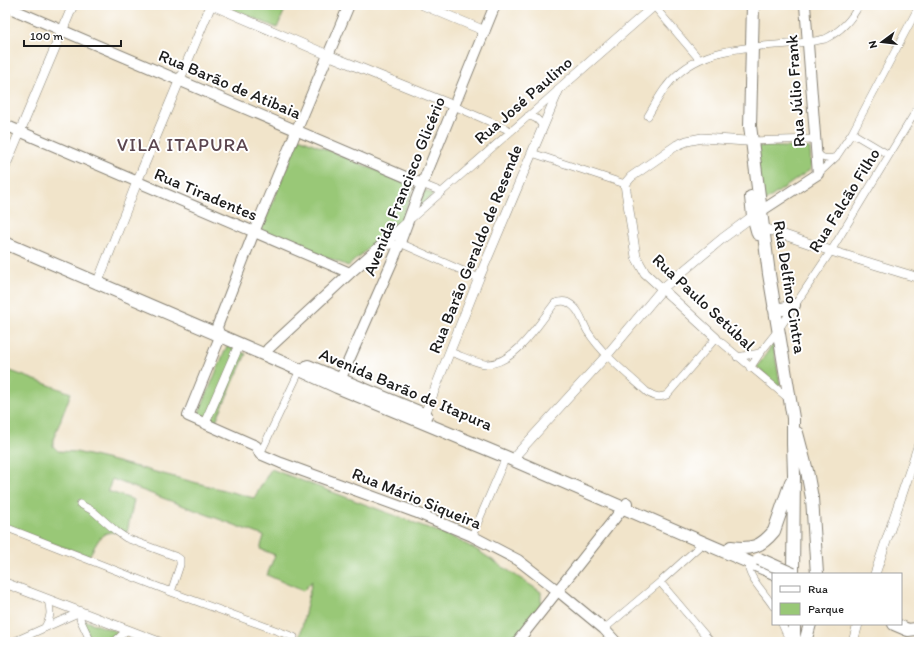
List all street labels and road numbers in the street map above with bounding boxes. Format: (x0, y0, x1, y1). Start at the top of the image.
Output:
street label: Rua Júlio Frank (781, 34, 809, 148)
street label: Rua Barão de Atibaia (156, 45, 304, 123)
street label: Rua José Paulino (470, 52, 576, 148)
street label: Avenida Francisco Glicério (359, 93, 449, 279)
street label: Rua Barão Geraldo de Resende (424, 142, 526, 356)
street label: Rua Falcão Filho (804, 144, 884, 256)
street label: Rua Tiradentes (151, 163, 261, 225)
street label: Rua Delfino Cintra (770, 219, 810, 355)
street label: Rua Paulo Setúbal (648, 249, 760, 355)
street label: Avenida Barão de Itapura (316, 343, 496, 435)
street label: Rua Mário Siqueira (349, 463, 485, 533)

